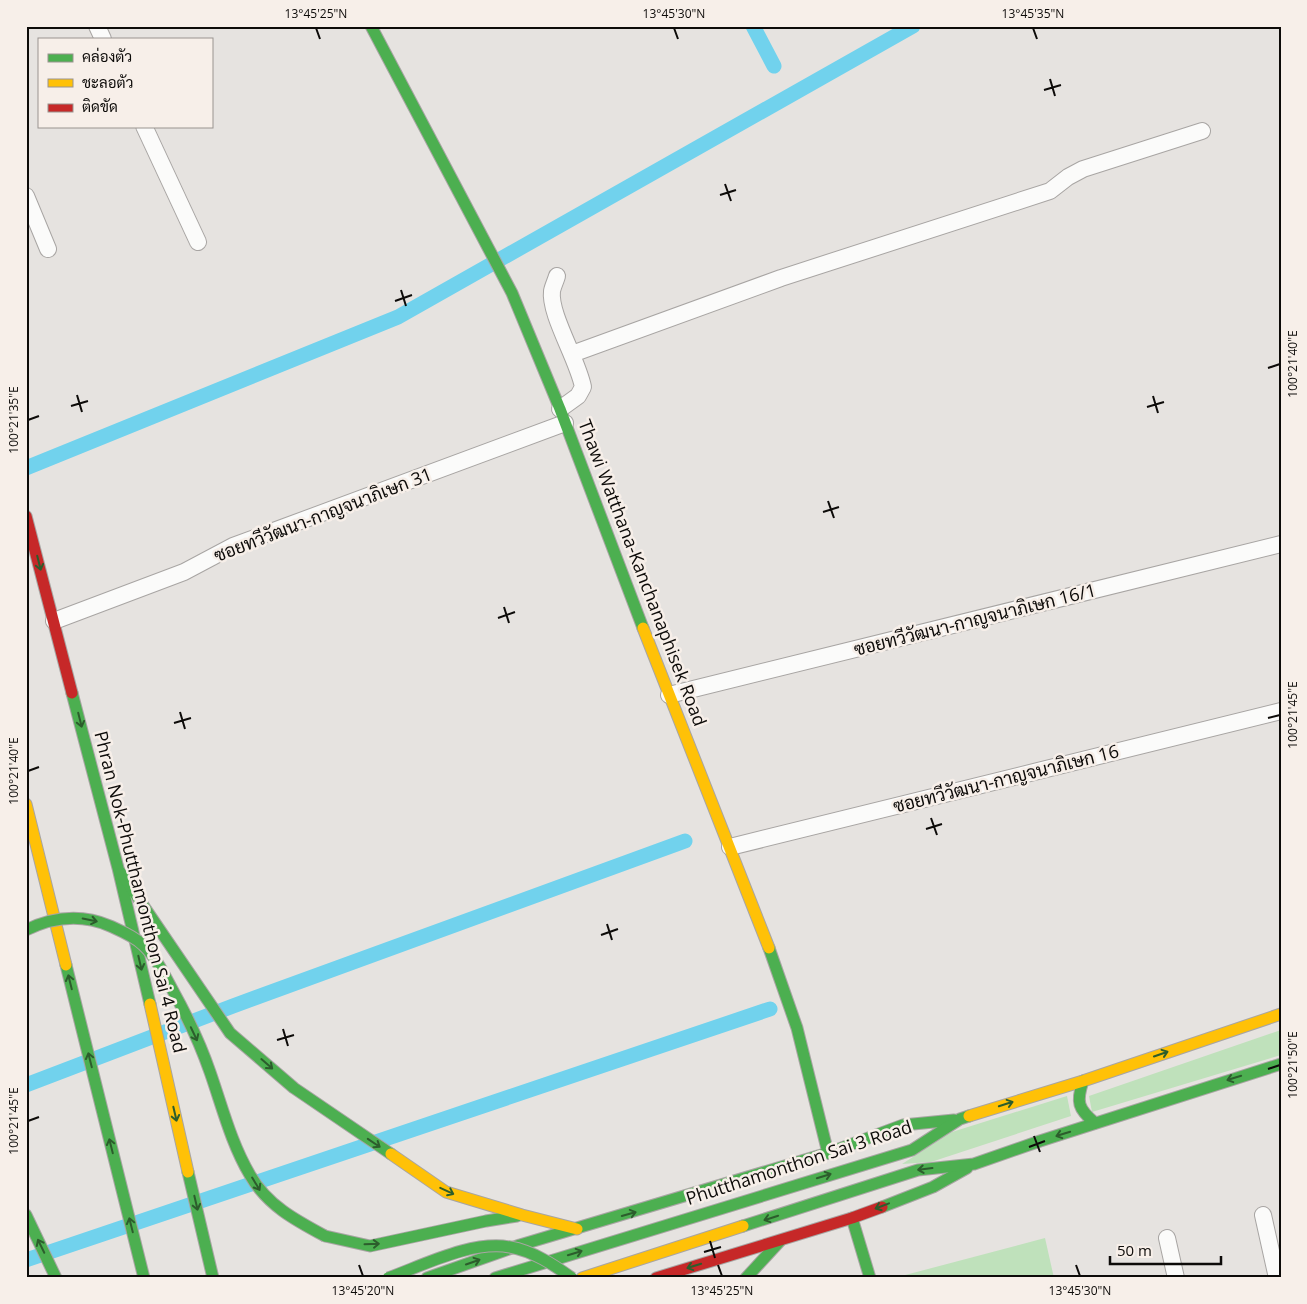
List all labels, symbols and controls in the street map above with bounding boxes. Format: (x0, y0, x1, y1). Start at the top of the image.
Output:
text: 13°45'25"N (285, 5, 347, 22)
text: 13°45'30"N (643, 5, 705, 22)
text: 13°45'35"N (1002, 5, 1064, 22)
legend (38, 38, 212, 128)
text: คล่องตัว (82, 46, 132, 66)
text: ชะลอตัว (82, 72, 133, 92)
text: ติดขัด (82, 96, 118, 116)
text: 100°21'40"E (1284, 330, 1301, 398)
text: 100°21'35"E (5, 386, 22, 454)
street label: Thawi Watthana-Kanchanaphisek Road (573, 416, 713, 729)
street label: ซอยทวีวัฒนา-กาญจนาภิเษก 31 (210, 461, 435, 567)
one-way arrow (35, 554, 44, 570)
street label: ซอยทวีวัฒนา-กาญจนาภิเษก 16/1 (851, 577, 1098, 661)
text: 100°21'45"E (1284, 681, 1301, 749)
one-way arrow (76, 712, 85, 728)
street label: Phran Nok-Phutthamonthon Sai 4 Road (89, 728, 193, 1055)
text: 100°21'40"E (5, 737, 22, 805)
street label: ซอยทวีวัฒนา-กาญจนาภิเษก 16 (890, 738, 1121, 818)
one-way arrow (81, 916, 97, 925)
one-way arrow (136, 954, 145, 970)
one-way arrow (65, 974, 74, 990)
one-way arrow (190, 1026, 200, 1041)
text: 100°21'50"E (1284, 1031, 1301, 1099)
one-way arrow (1153, 1049, 1168, 1058)
one-way arrow (85, 1053, 94, 1069)
one-way arrow (260, 1059, 273, 1070)
one-way arrow (1226, 1074, 1242, 1084)
text: 100°21'45"E (5, 1087, 22, 1155)
one-way arrow (998, 1099, 1014, 1109)
one-way arrow (171, 1106, 180, 1122)
street label: Phutthamonthon Sai 3 Road (683, 1114, 915, 1210)
one-way arrow (1055, 1129, 1071, 1139)
one-way arrow (367, 1138, 381, 1148)
one-way arrow (106, 1139, 115, 1155)
one-way arrow (918, 1164, 934, 1174)
one-way arrow (815, 1171, 831, 1181)
one-way arrow (251, 1176, 261, 1190)
one-way arrow (439, 1187, 454, 1196)
one-way arrow (192, 1194, 201, 1210)
one-way arrow (875, 1203, 890, 1212)
one-way arrow (620, 1209, 636, 1218)
one-way arrow (763, 1214, 779, 1223)
one-way arrow (126, 1217, 135, 1233)
scale bar (1110, 1234, 1221, 1266)
one-way arrow (36, 1239, 46, 1254)
one-way arrow (364, 1239, 380, 1249)
text: 50 m (1117, 1240, 1152, 1260)
one-way arrow (566, 1247, 582, 1257)
one-way arrow (465, 1257, 481, 1266)
one-way arrow (687, 1262, 703, 1272)
text: 13°45'20"N (332, 1282, 394, 1299)
text: 13°45'25"N (691, 1282, 753, 1299)
text: 13°45'30"N (1049, 1282, 1111, 1299)

